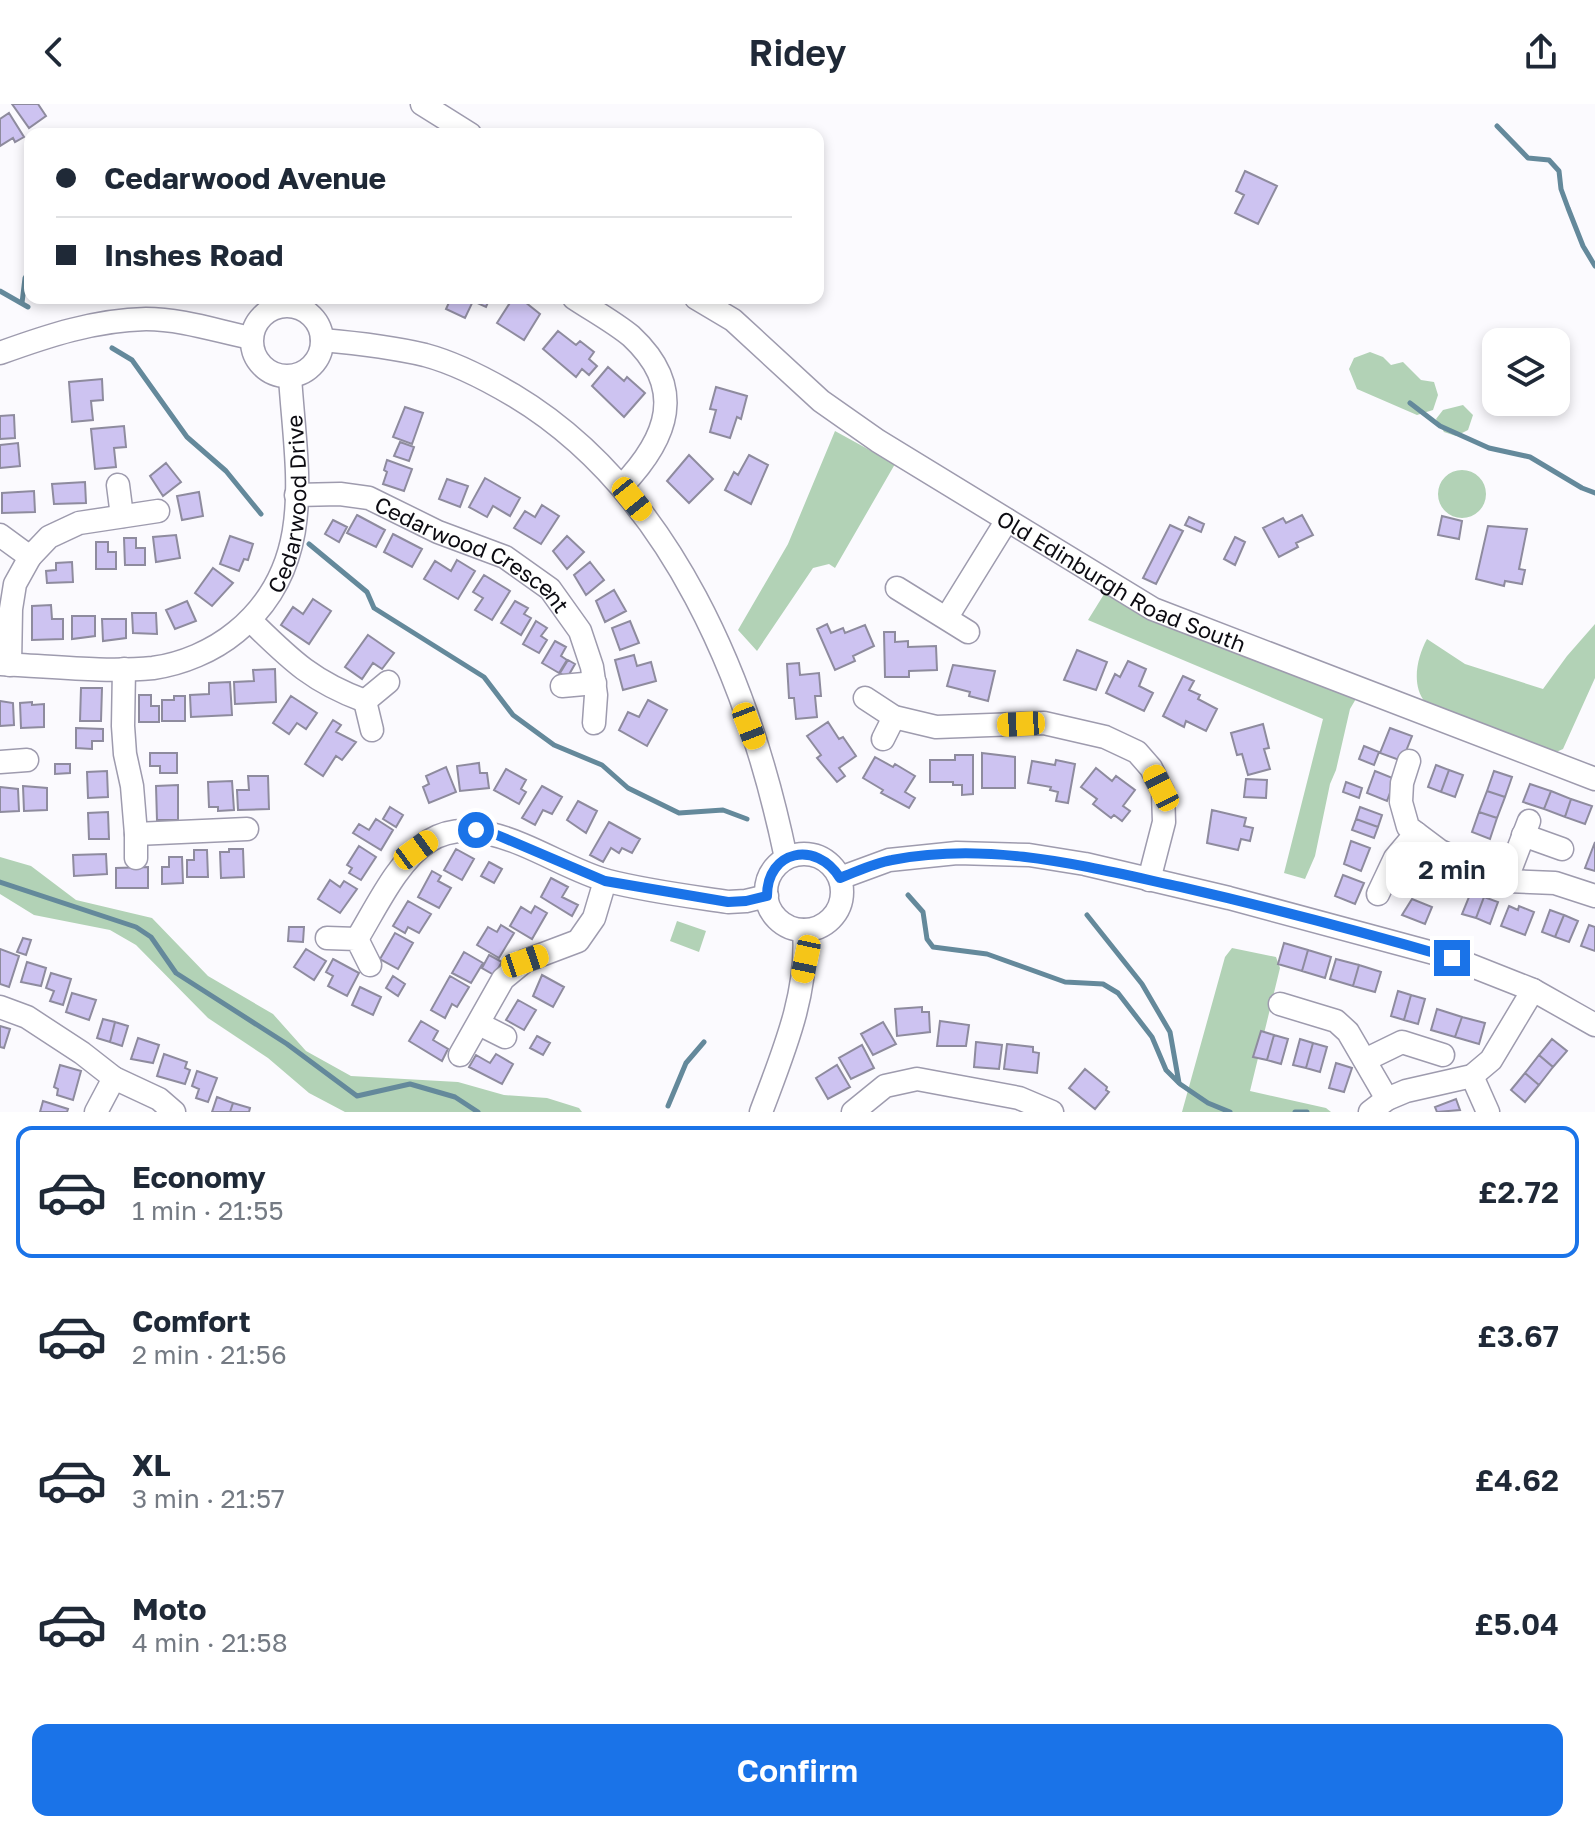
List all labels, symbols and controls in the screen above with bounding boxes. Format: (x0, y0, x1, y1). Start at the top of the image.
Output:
icon: back (32, 30, 76, 74)
icon: share (1519, 30, 1563, 74)
text: Ridey (749, 31, 846, 74)
text: Cedarwood Avenue (104, 160, 386, 196)
text: Inshes Road (104, 237, 284, 273)
map controls (1482, 328, 1570, 416)
button: layers (1482, 328, 1570, 416)
street label: Cedarwood Drive (261, 414, 311, 597)
car (608, 473, 656, 525)
street label: Cedarwood Crescent (371, 490, 576, 617)
street label: Old Edinburgh Road South (993, 504, 1250, 657)
car (729, 699, 769, 753)
car (996, 711, 1046, 737)
car (1139, 761, 1183, 815)
route start (458, 812, 494, 848)
car (390, 826, 442, 874)
callout: 2 min (1386, 842, 1518, 898)
text: 2 min (1418, 854, 1486, 885)
car (789, 933, 823, 985)
route end (1434, 940, 1470, 976)
car (498, 942, 552, 980)
icon: car (36, 1156, 108, 1228)
text: Economy (132, 1159, 266, 1195)
text: £2.72 (1478, 1174, 1559, 1210)
text: 1 min · 21:55 (132, 1195, 284, 1226)
icon: car (36, 1300, 108, 1372)
text: Comfort (132, 1303, 251, 1339)
text: £3.67 (1477, 1318, 1559, 1354)
text: 2 min · 21:56 (132, 1339, 287, 1370)
icon: car (36, 1444, 108, 1516)
text: XL (132, 1447, 171, 1483)
text: £4.62 (1475, 1462, 1559, 1498)
text: 3 min · 21:57 (132, 1483, 285, 1514)
icon: car (36, 1588, 108, 1660)
text: Moto (132, 1591, 207, 1627)
text: £5.04 (1474, 1606, 1559, 1642)
text: 4 min · 21:58 (132, 1627, 288, 1658)
button: Confirm (32, 1724, 1563, 1816)

